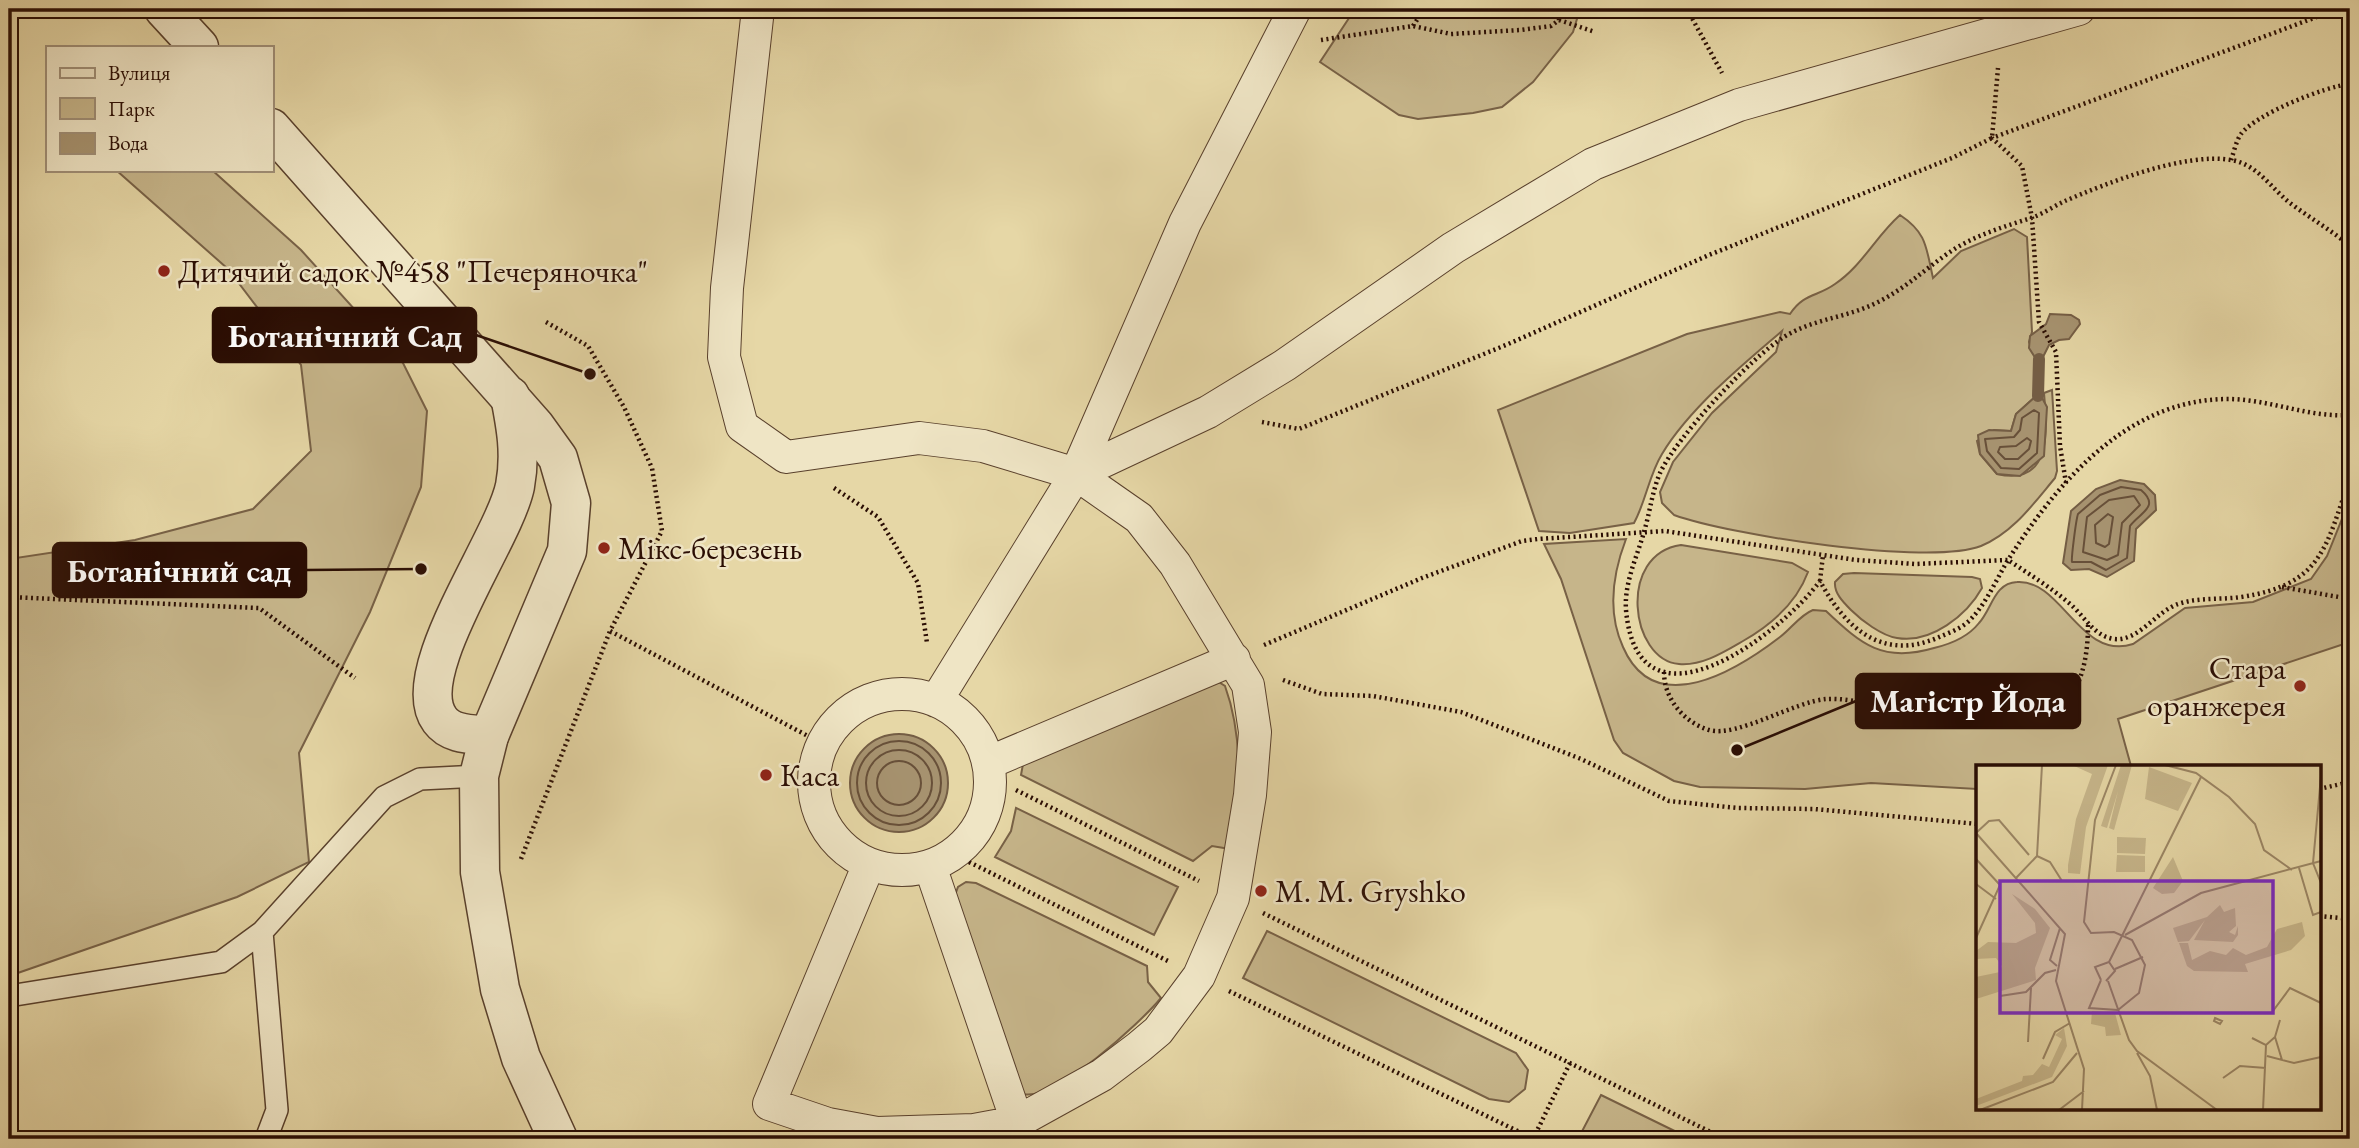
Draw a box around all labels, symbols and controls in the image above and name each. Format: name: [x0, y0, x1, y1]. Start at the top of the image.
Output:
legend: [46, 46, 273, 172]
text: Вулиця: [108, 59, 170, 86]
text: Парк: [108, 95, 155, 122]
text: Вода: [108, 129, 149, 156]
place label: Дитячий садок №458 "Печеряночка": [178, 250, 648, 292]
marker: Дитячий садок №458 "Печеряночка": [156, 263, 172, 279]
callout: Ботанічний Сад: [213, 308, 476, 362]
text: Ботанічний Сад: [228, 314, 462, 357]
place label: Мікс-березень: [618, 527, 802, 569]
marker: Мікс-березень: [596, 540, 612, 556]
callout: Ботанічний сад: [53, 543, 306, 597]
text: Ботанічний сад: [67, 549, 291, 592]
place label: Стара оранжерея: [2147, 647, 2286, 726]
callout: Магістр Йода: [1856, 674, 2080, 728]
marker: Стара оранжерея: [2292, 678, 2308, 694]
text: Магістр Йода: [1870, 679, 2067, 722]
place label: Каса: [780, 754, 839, 796]
inset map: [1976, 765, 2320, 1110]
marker: Каса: [758, 767, 774, 783]
place label: M. M. Gryshko: [1275, 870, 1466, 912]
marker: M. M. Gryshko: [1253, 883, 1269, 899]

